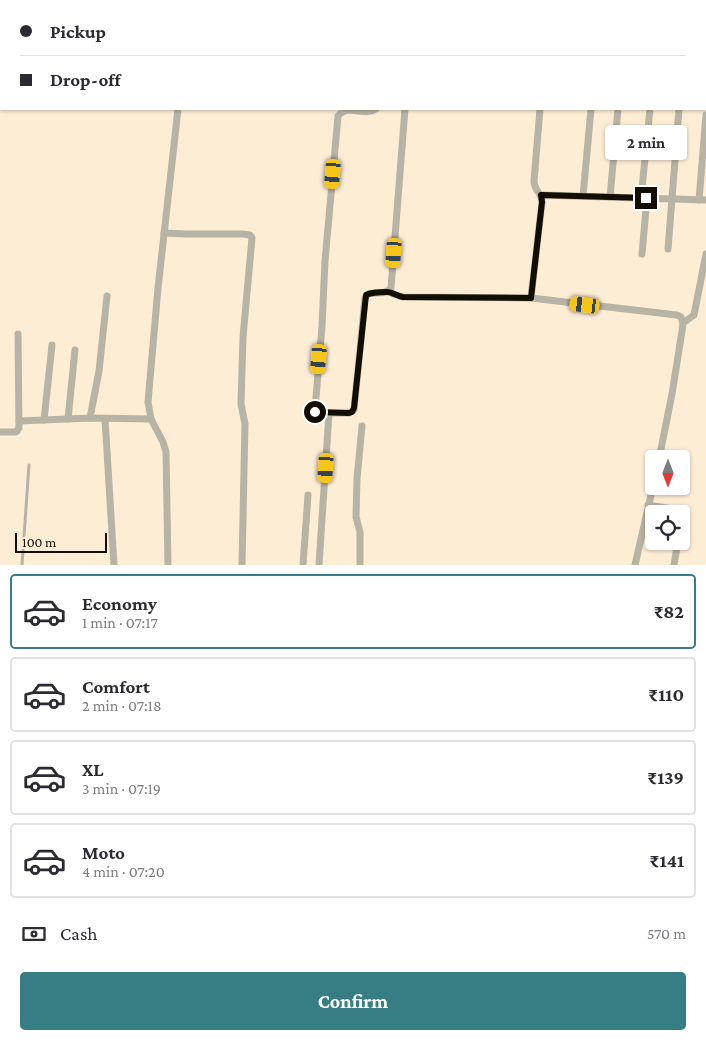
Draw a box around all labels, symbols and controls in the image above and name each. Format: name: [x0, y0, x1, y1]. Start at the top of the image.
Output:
text: Pickup: [50, 21, 106, 42]
text: Drop-off: [50, 69, 121, 90]
callout: 2 min: [605, 126, 687, 160]
text: 2 min: [627, 134, 665, 151]
car: [324, 158, 341, 190]
route end: [635, 187, 657, 209]
car: [385, 238, 402, 268]
car: [569, 296, 600, 314]
car: [310, 343, 327, 375]
route start: [304, 401, 326, 423]
north arrow: [645, 450, 690, 495]
map controls: [645, 450, 690, 550]
car: [317, 453, 334, 483]
button: locate: [645, 505, 690, 550]
scale bar: [15, 530, 108, 553]
text: 100 m: [22, 534, 56, 550]
icon: car: [22, 589, 67, 634]
text: Economy: [82, 593, 157, 614]
text: ₹82: [654, 601, 684, 622]
text: 1 min · 07:17: [82, 614, 158, 631]
icon: car: [22, 672, 67, 717]
text: Comfort: [82, 676, 150, 697]
text: ₹110: [648, 684, 684, 705]
text: 2 min · 07:18: [82, 697, 161, 714]
icon: car: [22, 755, 67, 800]
text: XL: [82, 759, 104, 780]
text: ₹139: [647, 767, 684, 788]
text: 3 min · 07:19: [82, 780, 161, 797]
icon: car: [22, 838, 67, 883]
text: Moto: [82, 842, 125, 863]
text: ₹141: [650, 850, 684, 871]
text: 4 min · 07:20: [82, 863, 165, 880]
icon: cash: [20, 920, 48, 948]
text: Cash: [60, 923, 98, 944]
text: 570 m: [647, 925, 686, 942]
button: Confirm: [20, 972, 686, 1030]

